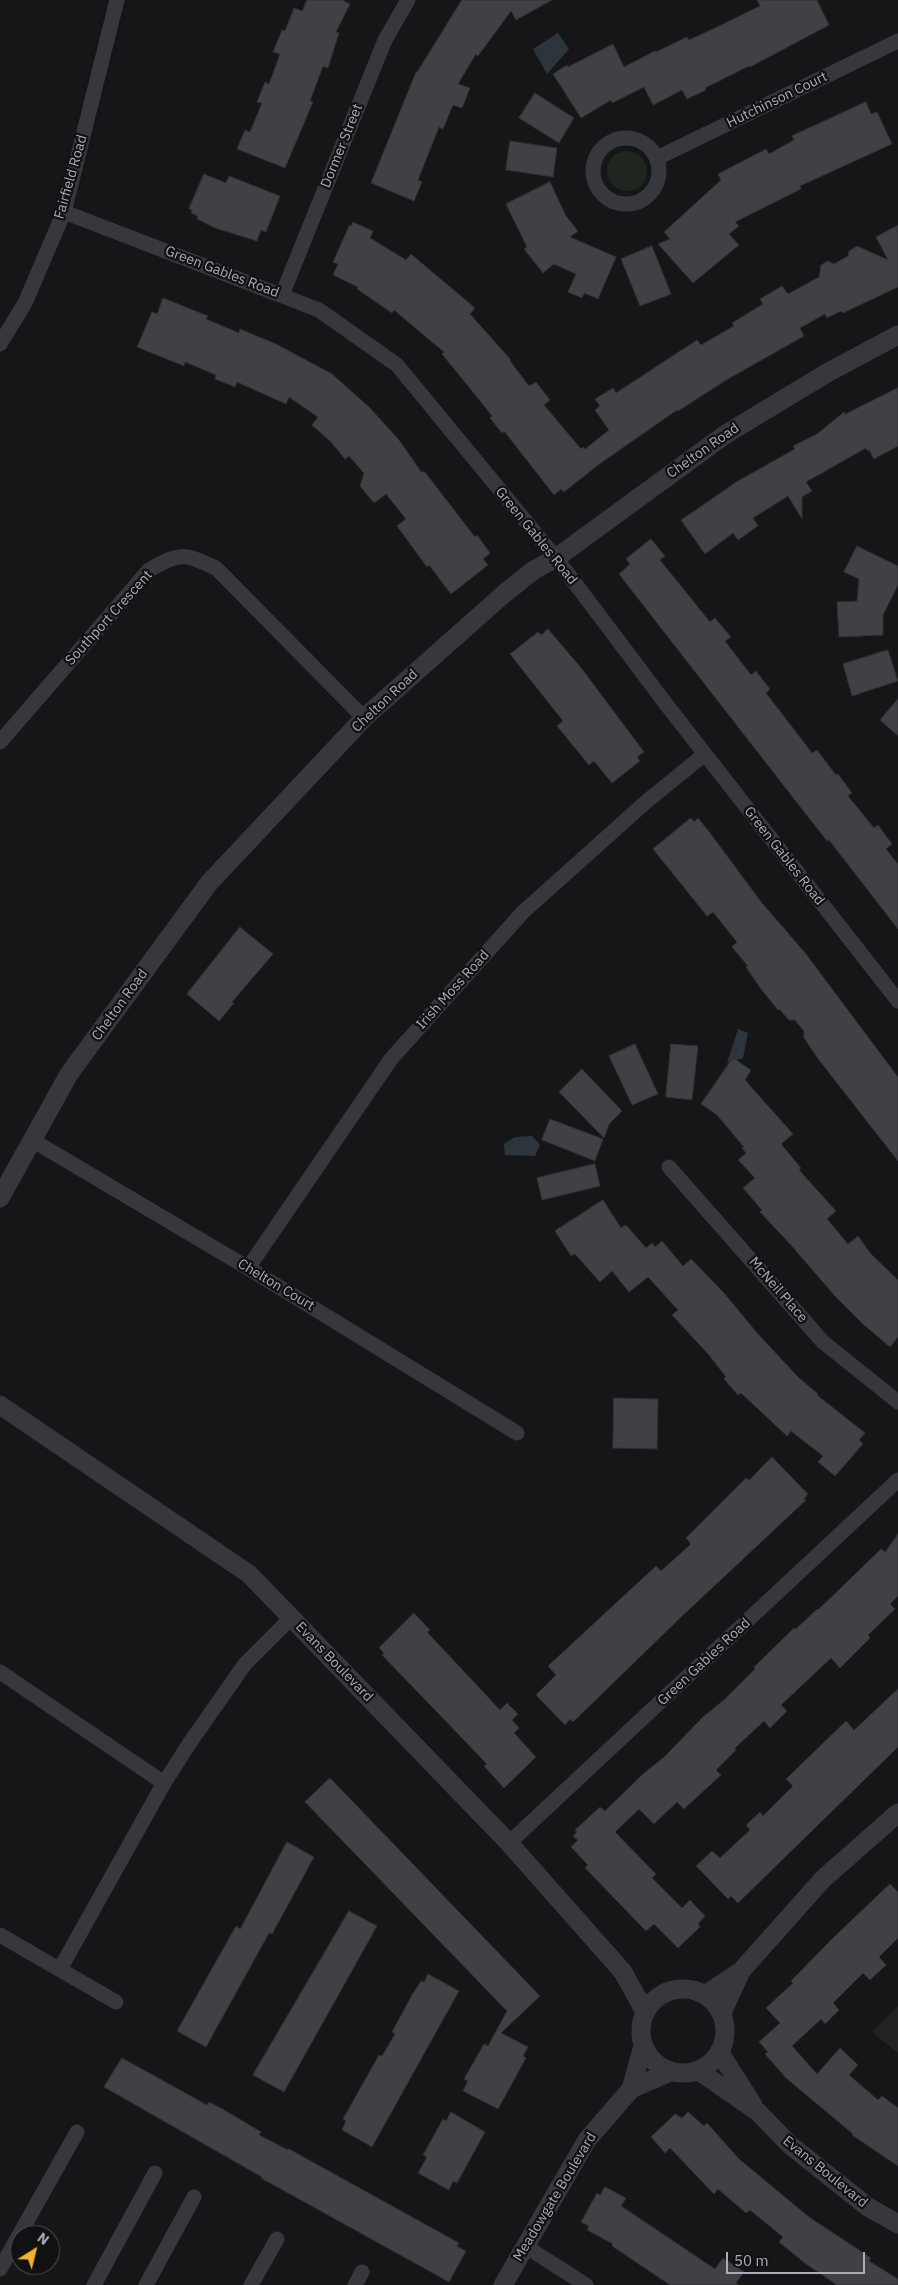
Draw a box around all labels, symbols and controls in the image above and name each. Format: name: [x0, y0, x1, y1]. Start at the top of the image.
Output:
street label: Hutchinson Court: [724, 68, 830, 132]
street label: Dormer Street: [318, 102, 366, 190]
street label: Fairfield Road: [51, 133, 91, 221]
street label: Green Gables Road: [163, 243, 281, 301]
street label: Chelton Road: [664, 420, 742, 482]
street label: Green Gables Road: [492, 484, 580, 588]
street label: Southport Crescent: [62, 567, 156, 669]
street label: Chelton Road: [348, 666, 422, 736]
street label: Green Gables Road: [740, 803, 828, 909]
street label: Irish Moss Road: [413, 947, 493, 1033]
street label: Chelton Road: [88, 966, 152, 1044]
street label: McNeil Place: [745, 1254, 811, 1326]
street label: Chelton Court: [235, 1255, 317, 1315]
street label: Green Gables Road: [654, 1615, 754, 1709]
street label: Evans Boulevard: [292, 1619, 376, 1705]
street label: Meadowgate Boulevard: [510, 2130, 600, 2264]
street label: Evans Boulevard: [779, 2133, 871, 2211]
north arrow: [10, 2225, 60, 2275]
text: N: [34, 2228, 53, 2249]
scale bar: [728, 2242, 867, 2274]
text: 50 m: [734, 2251, 769, 2270]

